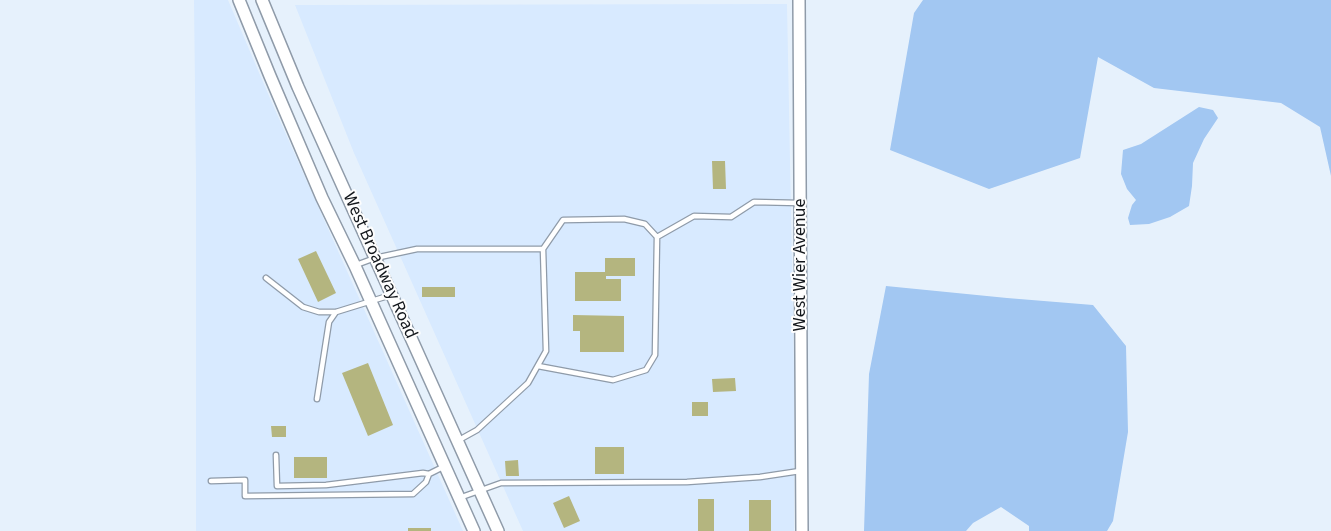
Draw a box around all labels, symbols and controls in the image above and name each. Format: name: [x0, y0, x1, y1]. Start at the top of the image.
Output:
street label: West Broadway Road: [337, 190, 421, 342]
street label: West Wier Avenue: [790, 199, 812, 331]

